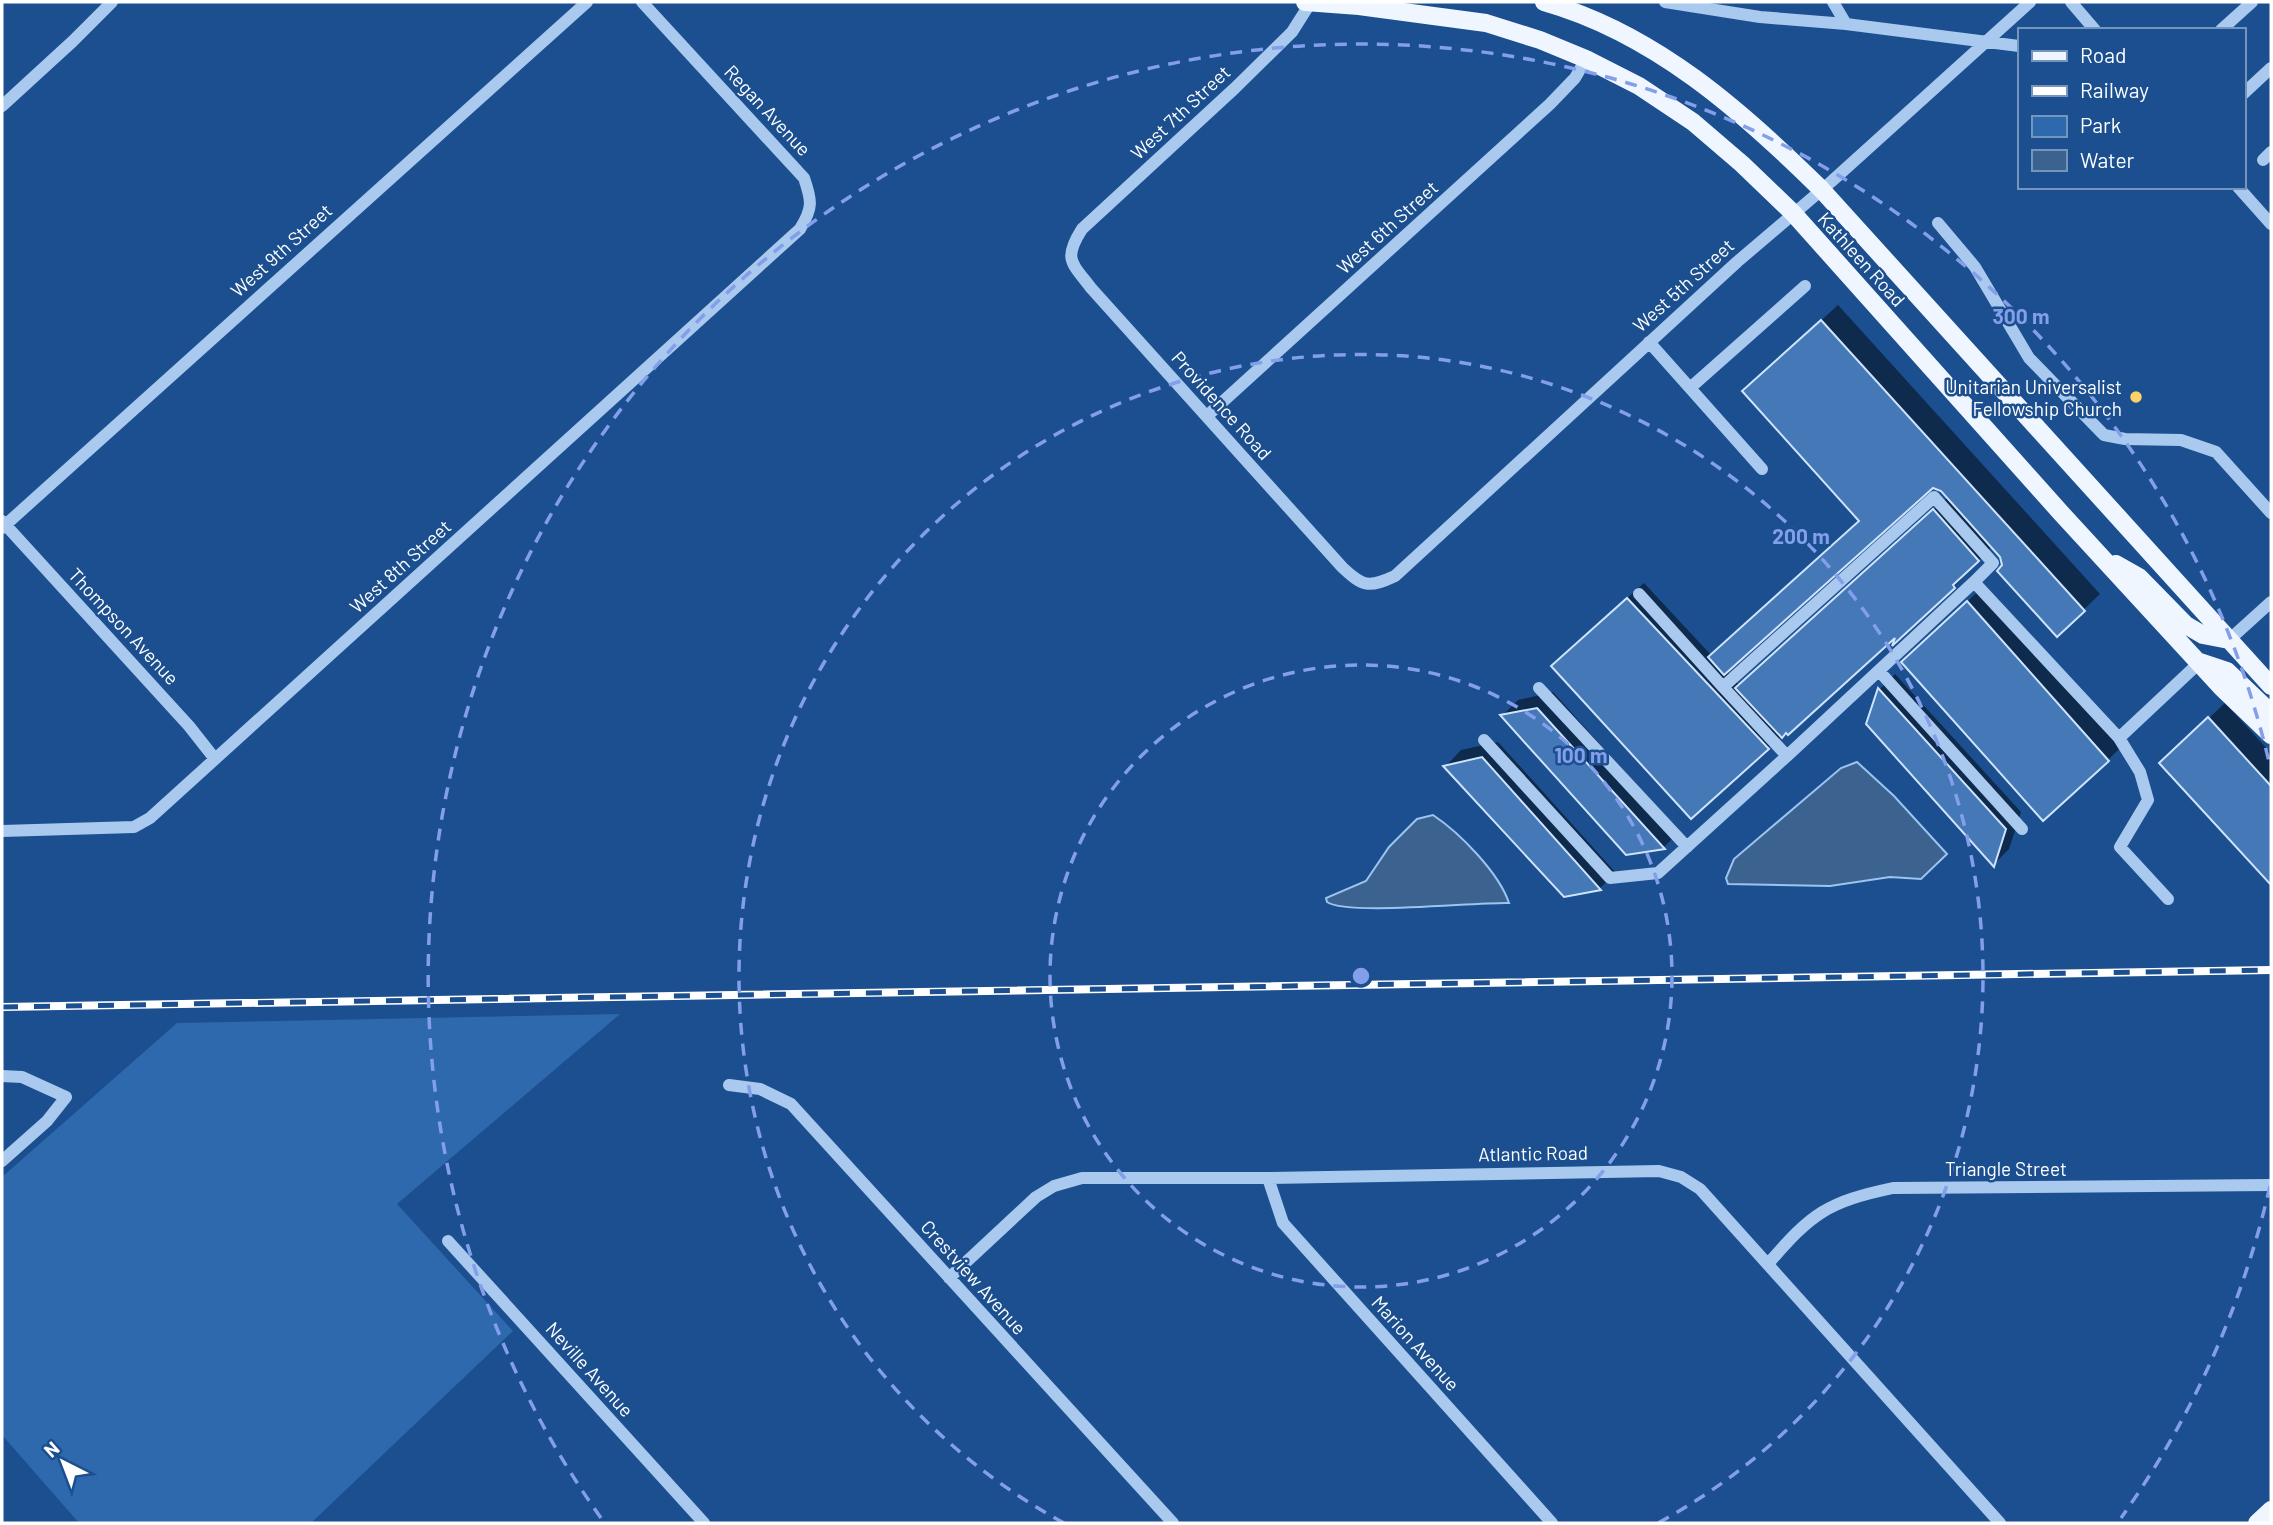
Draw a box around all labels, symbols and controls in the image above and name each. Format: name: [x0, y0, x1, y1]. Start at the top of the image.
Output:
legend: [2018, 28, 2245, 189]
text: Road: [2080, 42, 2126, 67]
street label: Regan Avenue: [720, 60, 816, 160]
street label: West 7th Street: [1126, 60, 1234, 164]
text: Railway: [2080, 77, 2149, 102]
text: Park: [2080, 112, 2121, 137]
text: Water: [2080, 147, 2135, 172]
street label: West 6th Street: [1332, 176, 1442, 278]
street label: West 9th Street: [226, 199, 336, 301]
street label: Kathleen Road: [1814, 207, 1910, 311]
street label: West 5th Street: [1628, 234, 1738, 336]
text: 300 m: [1992, 303, 2050, 328]
street label: Providence Road: [1167, 346, 1277, 464]
place label: Unitarian Universalist Fellowship Church: [1945, 375, 2122, 420]
marker: Unitarian Universalist Fellowship Church: [2128, 389, 2144, 405]
street label: West 8th Street: [345, 515, 455, 617]
text: 200 m: [1772, 523, 1830, 548]
street label: Thompson Avenue: [64, 563, 184, 689]
text: 100 m: [1554, 742, 1608, 767]
centre of rings: [1349, 964, 1373, 988]
street label: Atlantic Road: [1478, 1141, 1588, 1165]
street label: Triangle Street: [1945, 1157, 2067, 1180]
street label: Crestview Avenue: [917, 1215, 1031, 1339]
street label: Marion Avenue: [1367, 1291, 1465, 1395]
street label: Neville Avenue: [541, 1317, 639, 1421]
north arrow: [28, 1427, 98, 1497]
text: N: [39, 1436, 64, 1462]

